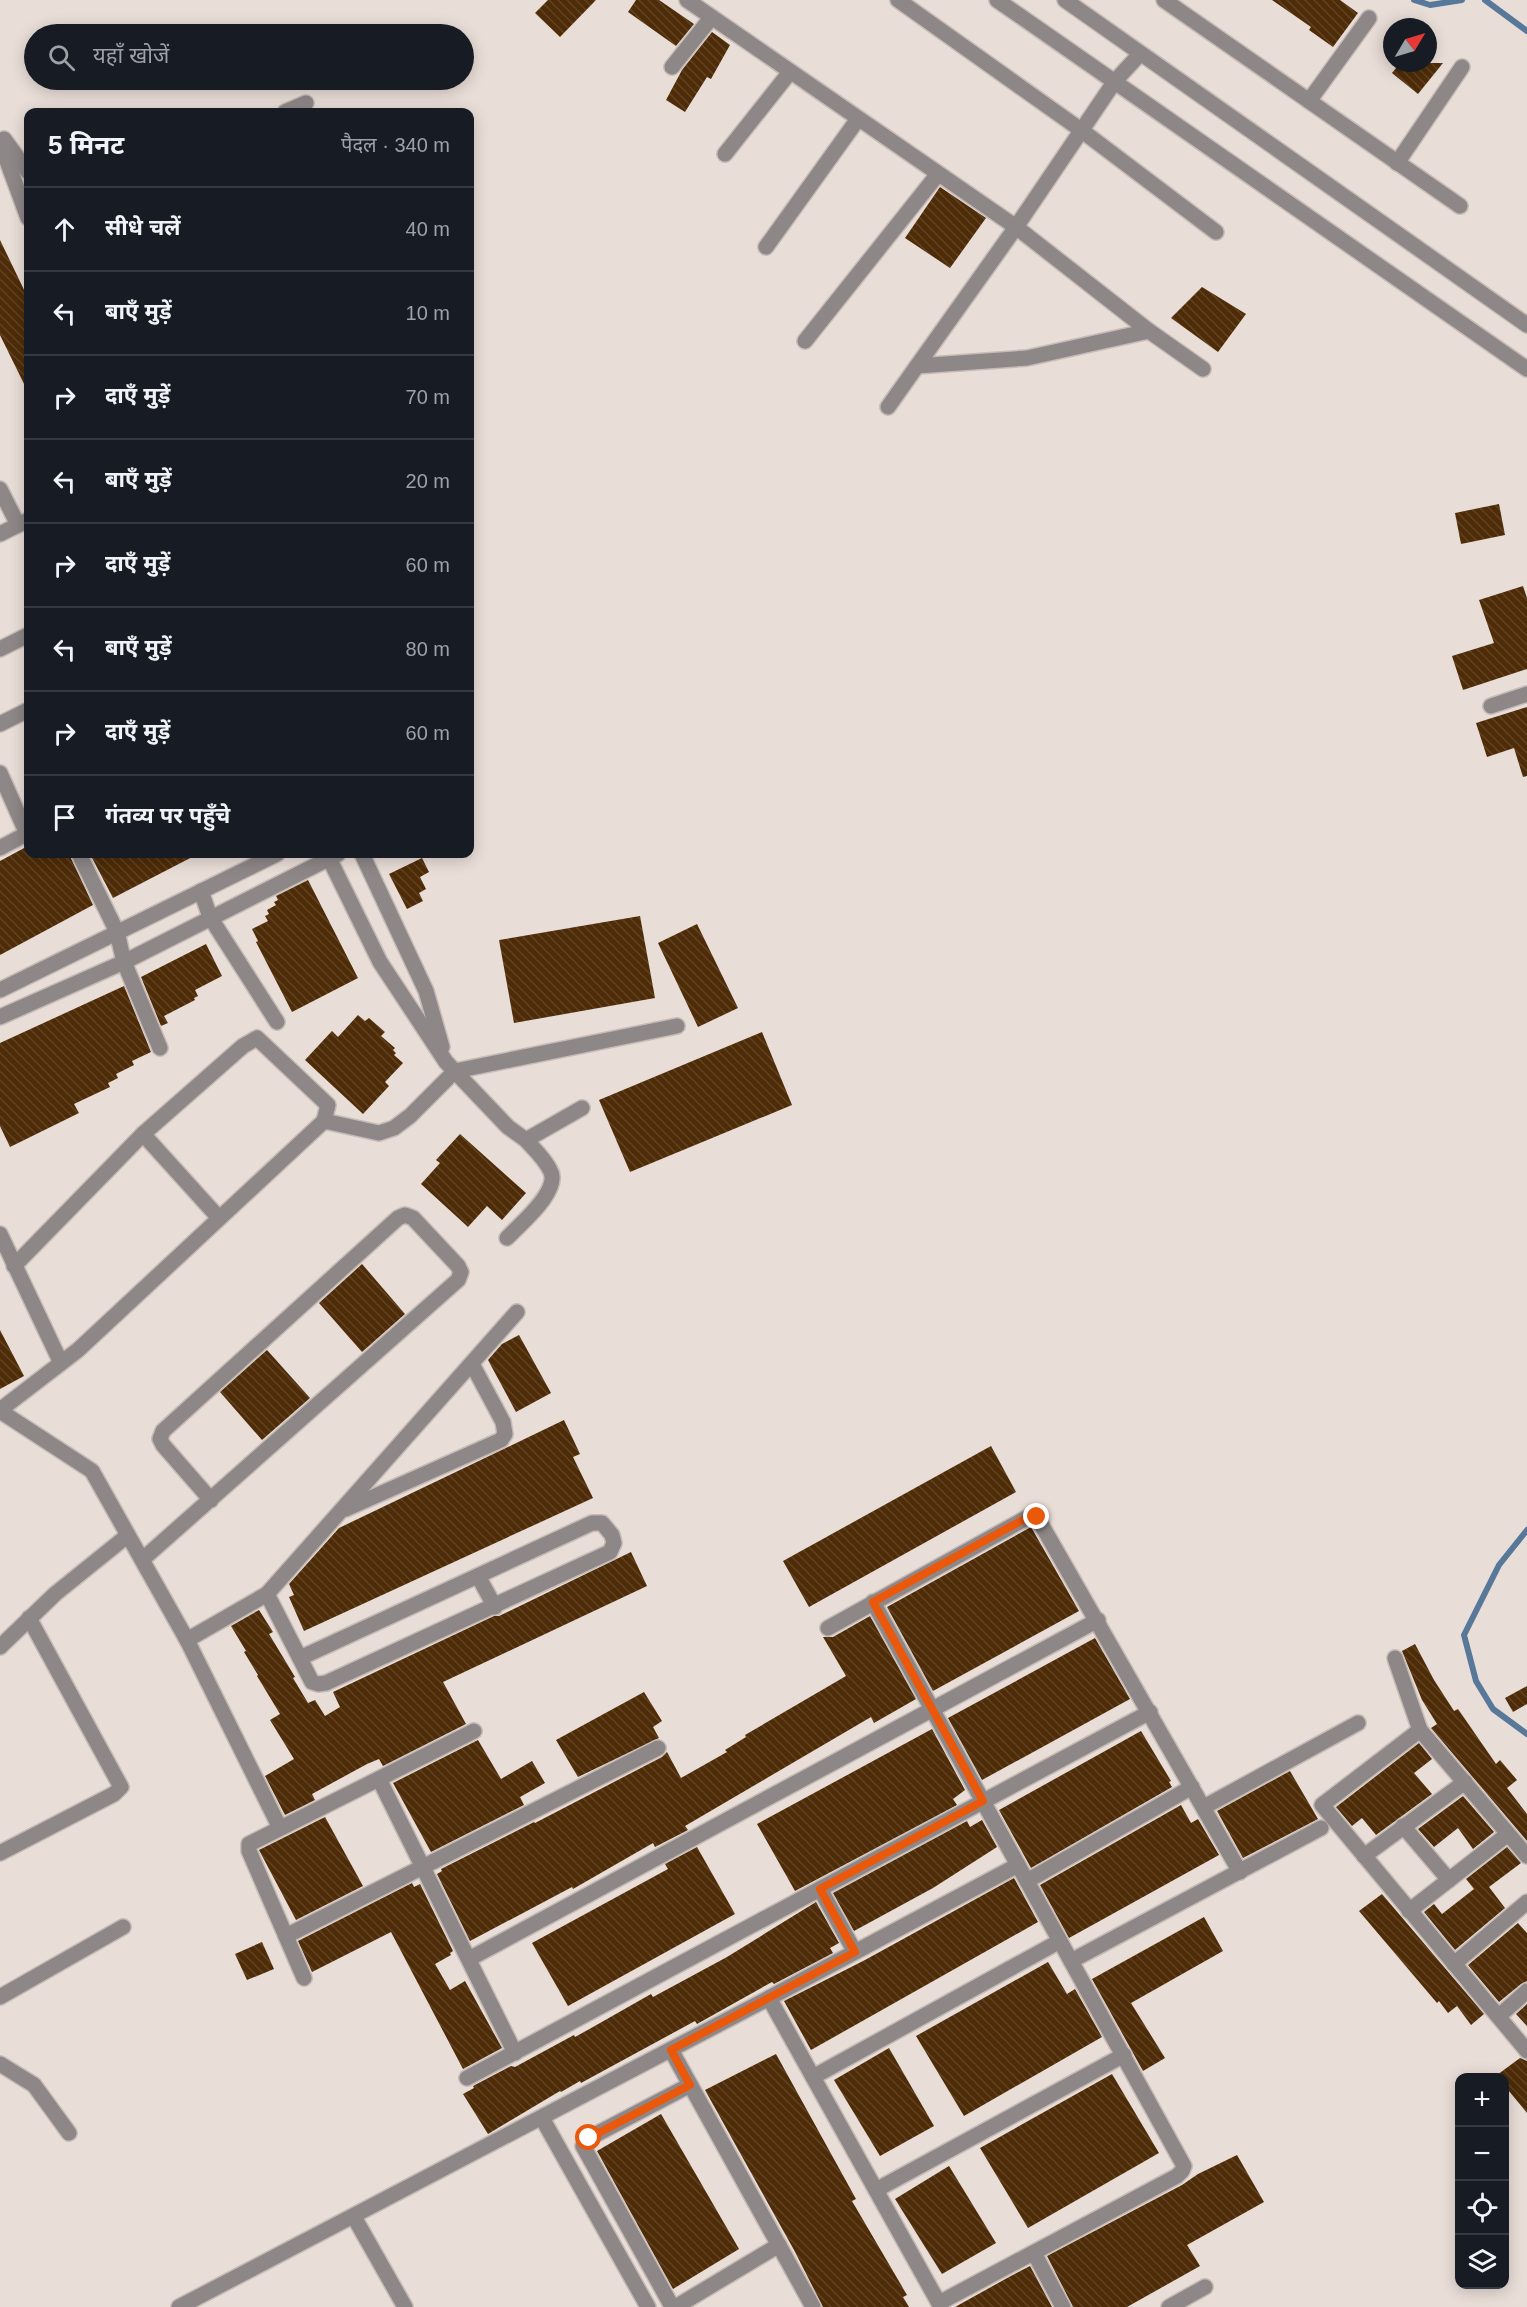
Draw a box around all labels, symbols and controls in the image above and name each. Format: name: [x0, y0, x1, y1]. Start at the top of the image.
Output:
north arrow: [1383, 18, 1437, 72]
search box: [24, 24, 474, 90]
icon: search: [45, 41, 78, 74]
text: यहाँ खोजें: [93, 43, 169, 68]
text: 5 मिनट: [48, 130, 124, 160]
text: पैदल · 340 m: [341, 134, 450, 156]
icon: ahead: [48, 213, 81, 246]
text: सीधे चलें: [105, 215, 180, 240]
text: 40 m: [406, 218, 450, 240]
icon: left: [48, 297, 81, 330]
text: बाएँ मुड़ें: [105, 299, 171, 324]
text: 10 m: [406, 302, 450, 324]
icon: right: [48, 381, 81, 414]
text: दाएँ मुड़ें: [105, 383, 170, 408]
text: 70 m: [406, 386, 450, 408]
icon: left: [48, 465, 81, 498]
text: बाएँ मुड़ें: [105, 467, 171, 492]
text: 20 m: [406, 470, 450, 492]
icon: right: [48, 549, 81, 582]
text: दाएँ मुड़ें: [105, 551, 170, 576]
text: 60 m: [406, 554, 450, 576]
icon: left: [48, 633, 81, 666]
text: बाएँ मुड़ें: [105, 635, 171, 660]
text: 80 m: [406, 638, 450, 660]
icon: right: [48, 717, 81, 750]
text: दाएँ मुड़ें: [105, 719, 170, 744]
text: 60 m: [406, 722, 450, 744]
icon: arrive: [48, 801, 81, 834]
text: गंतव्य पर पहुँचे: [105, 803, 230, 828]
route end: [1023, 1503, 1049, 1529]
map controls: [1455, 2073, 1509, 2289]
button: +: [1455, 2073, 1509, 2127]
route start: [575, 2124, 601, 2150]
button: −: [1455, 2127, 1509, 2181]
button: locate: [1455, 2181, 1509, 2235]
button: layers: [1455, 2235, 1509, 2289]

